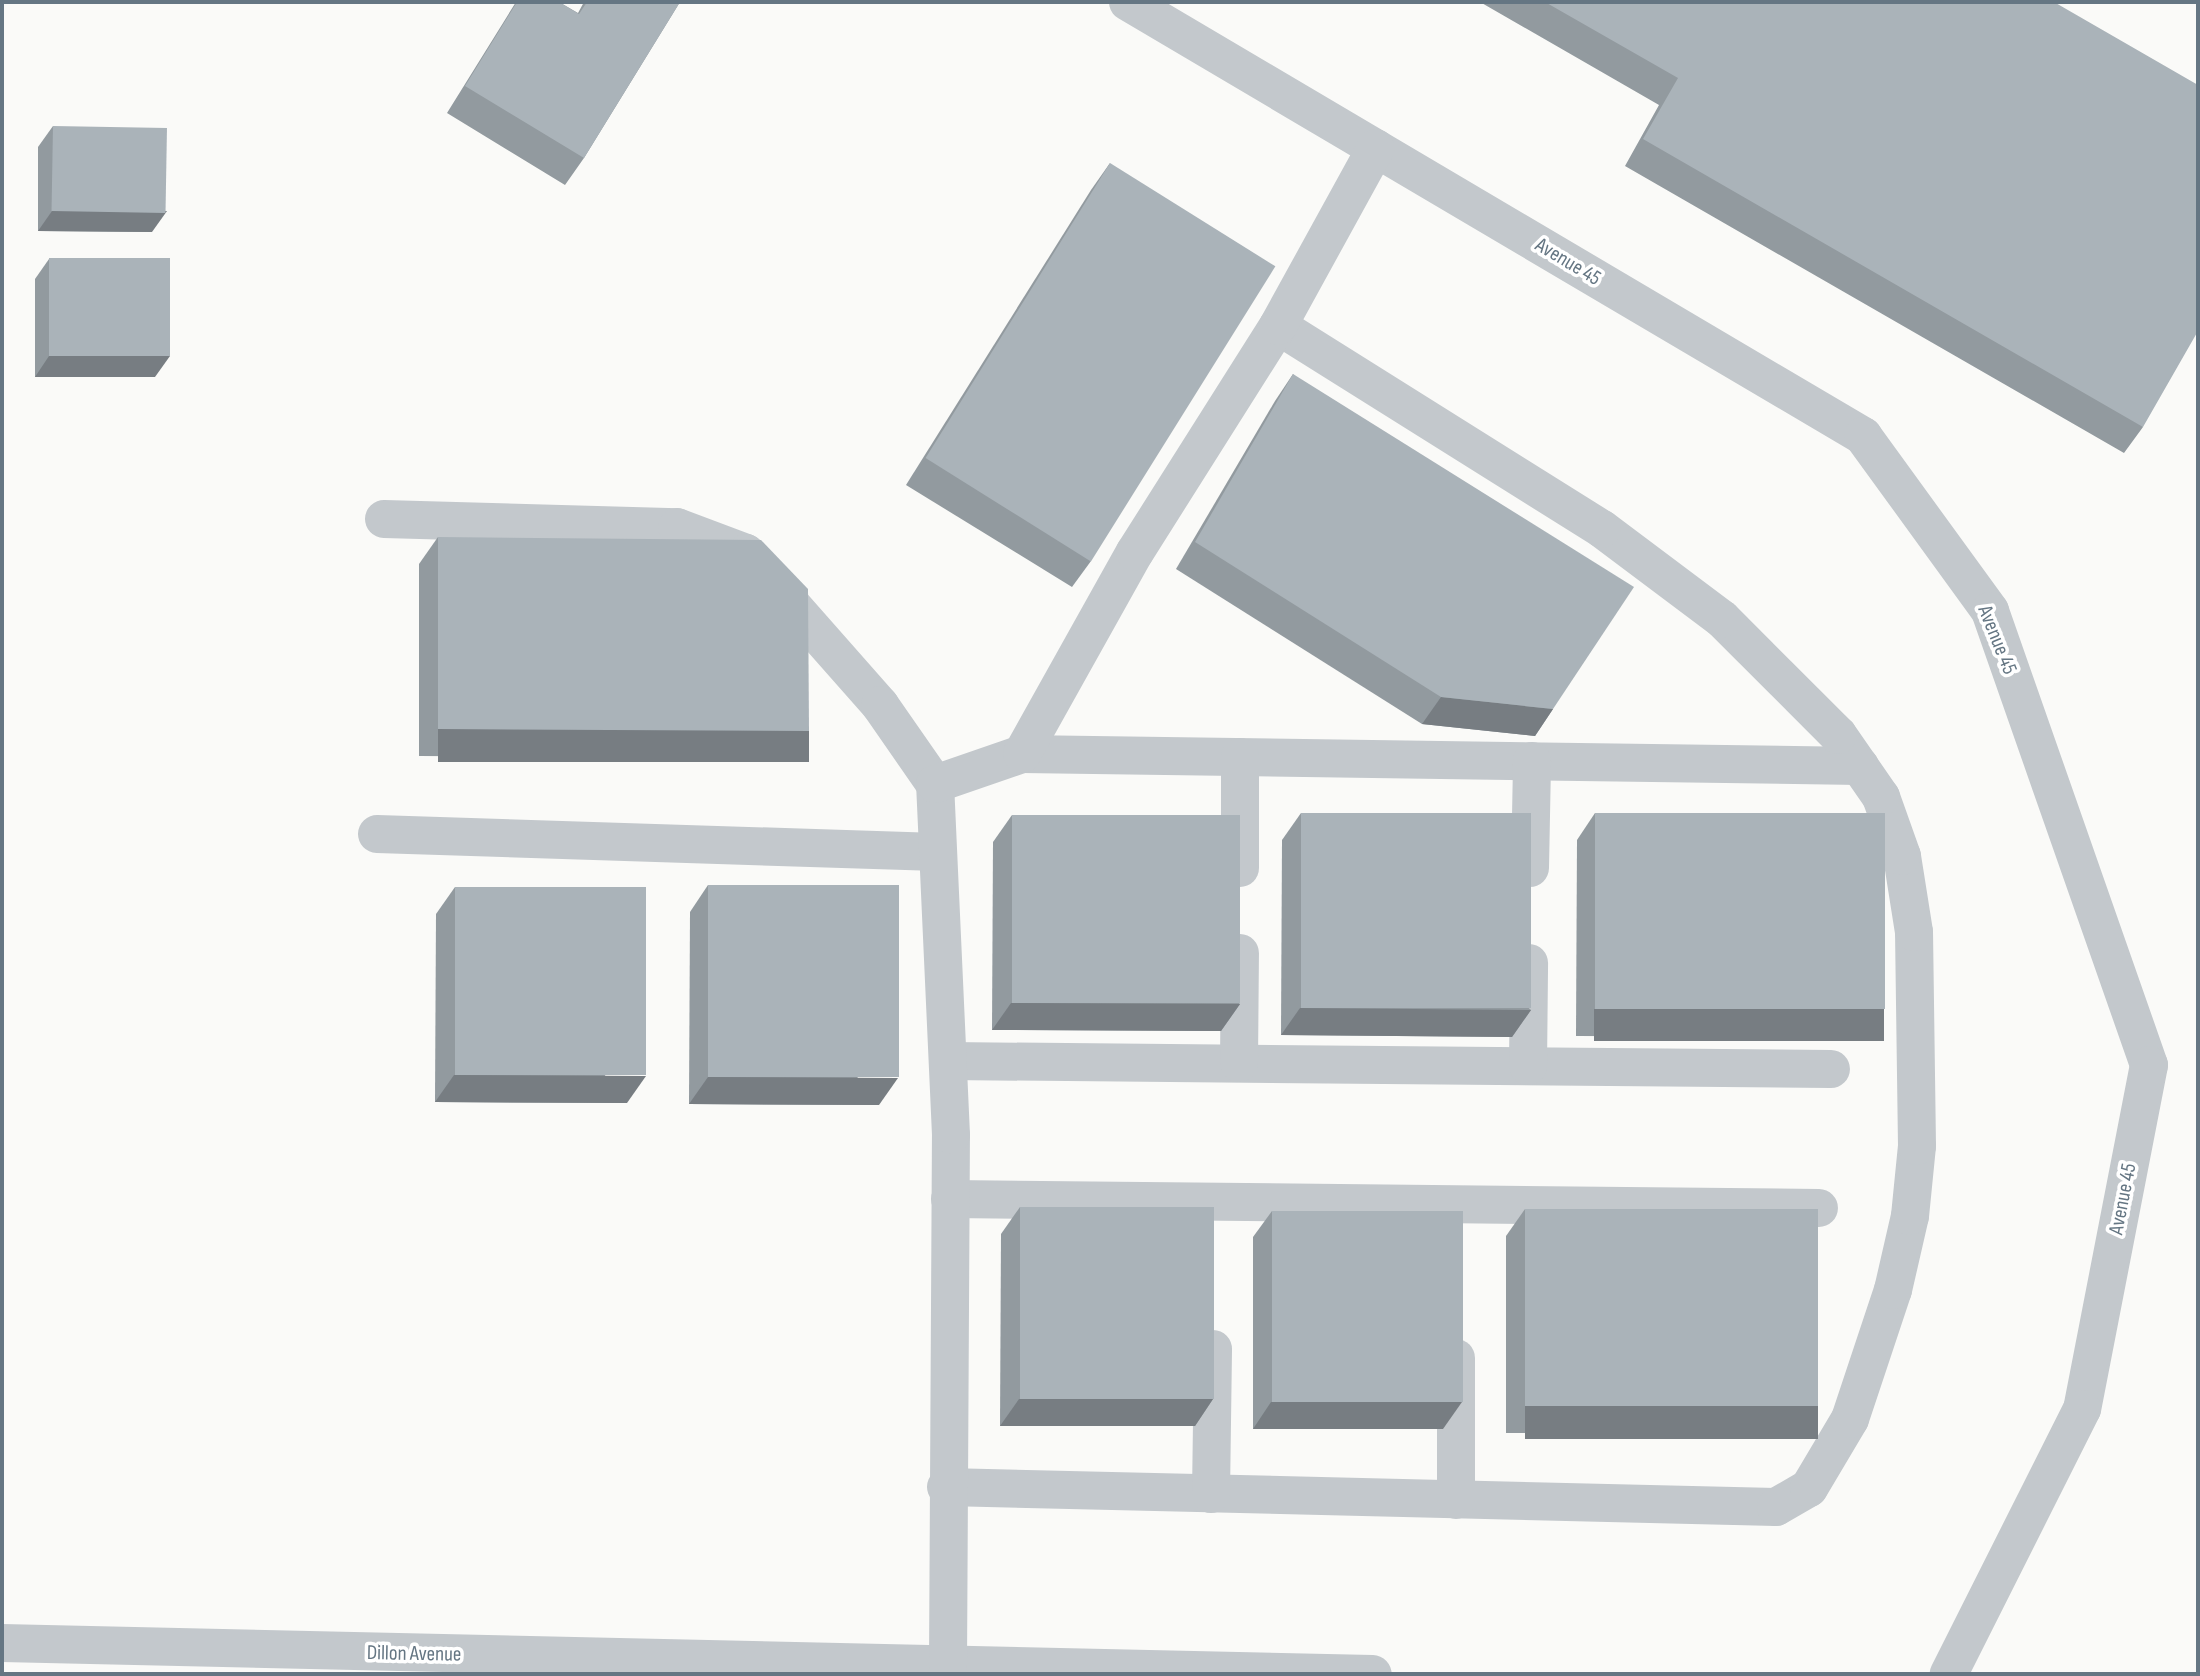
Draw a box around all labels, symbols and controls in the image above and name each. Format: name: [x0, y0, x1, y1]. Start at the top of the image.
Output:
street label: Avenue 45: [1531, 233, 1605, 291]
street label: Avenue 45: [1972, 602, 2022, 678]
street label: Avenue 45: [2104, 1161, 2142, 1237]
street label: Dillon Avenue: [367, 1641, 461, 1667]

